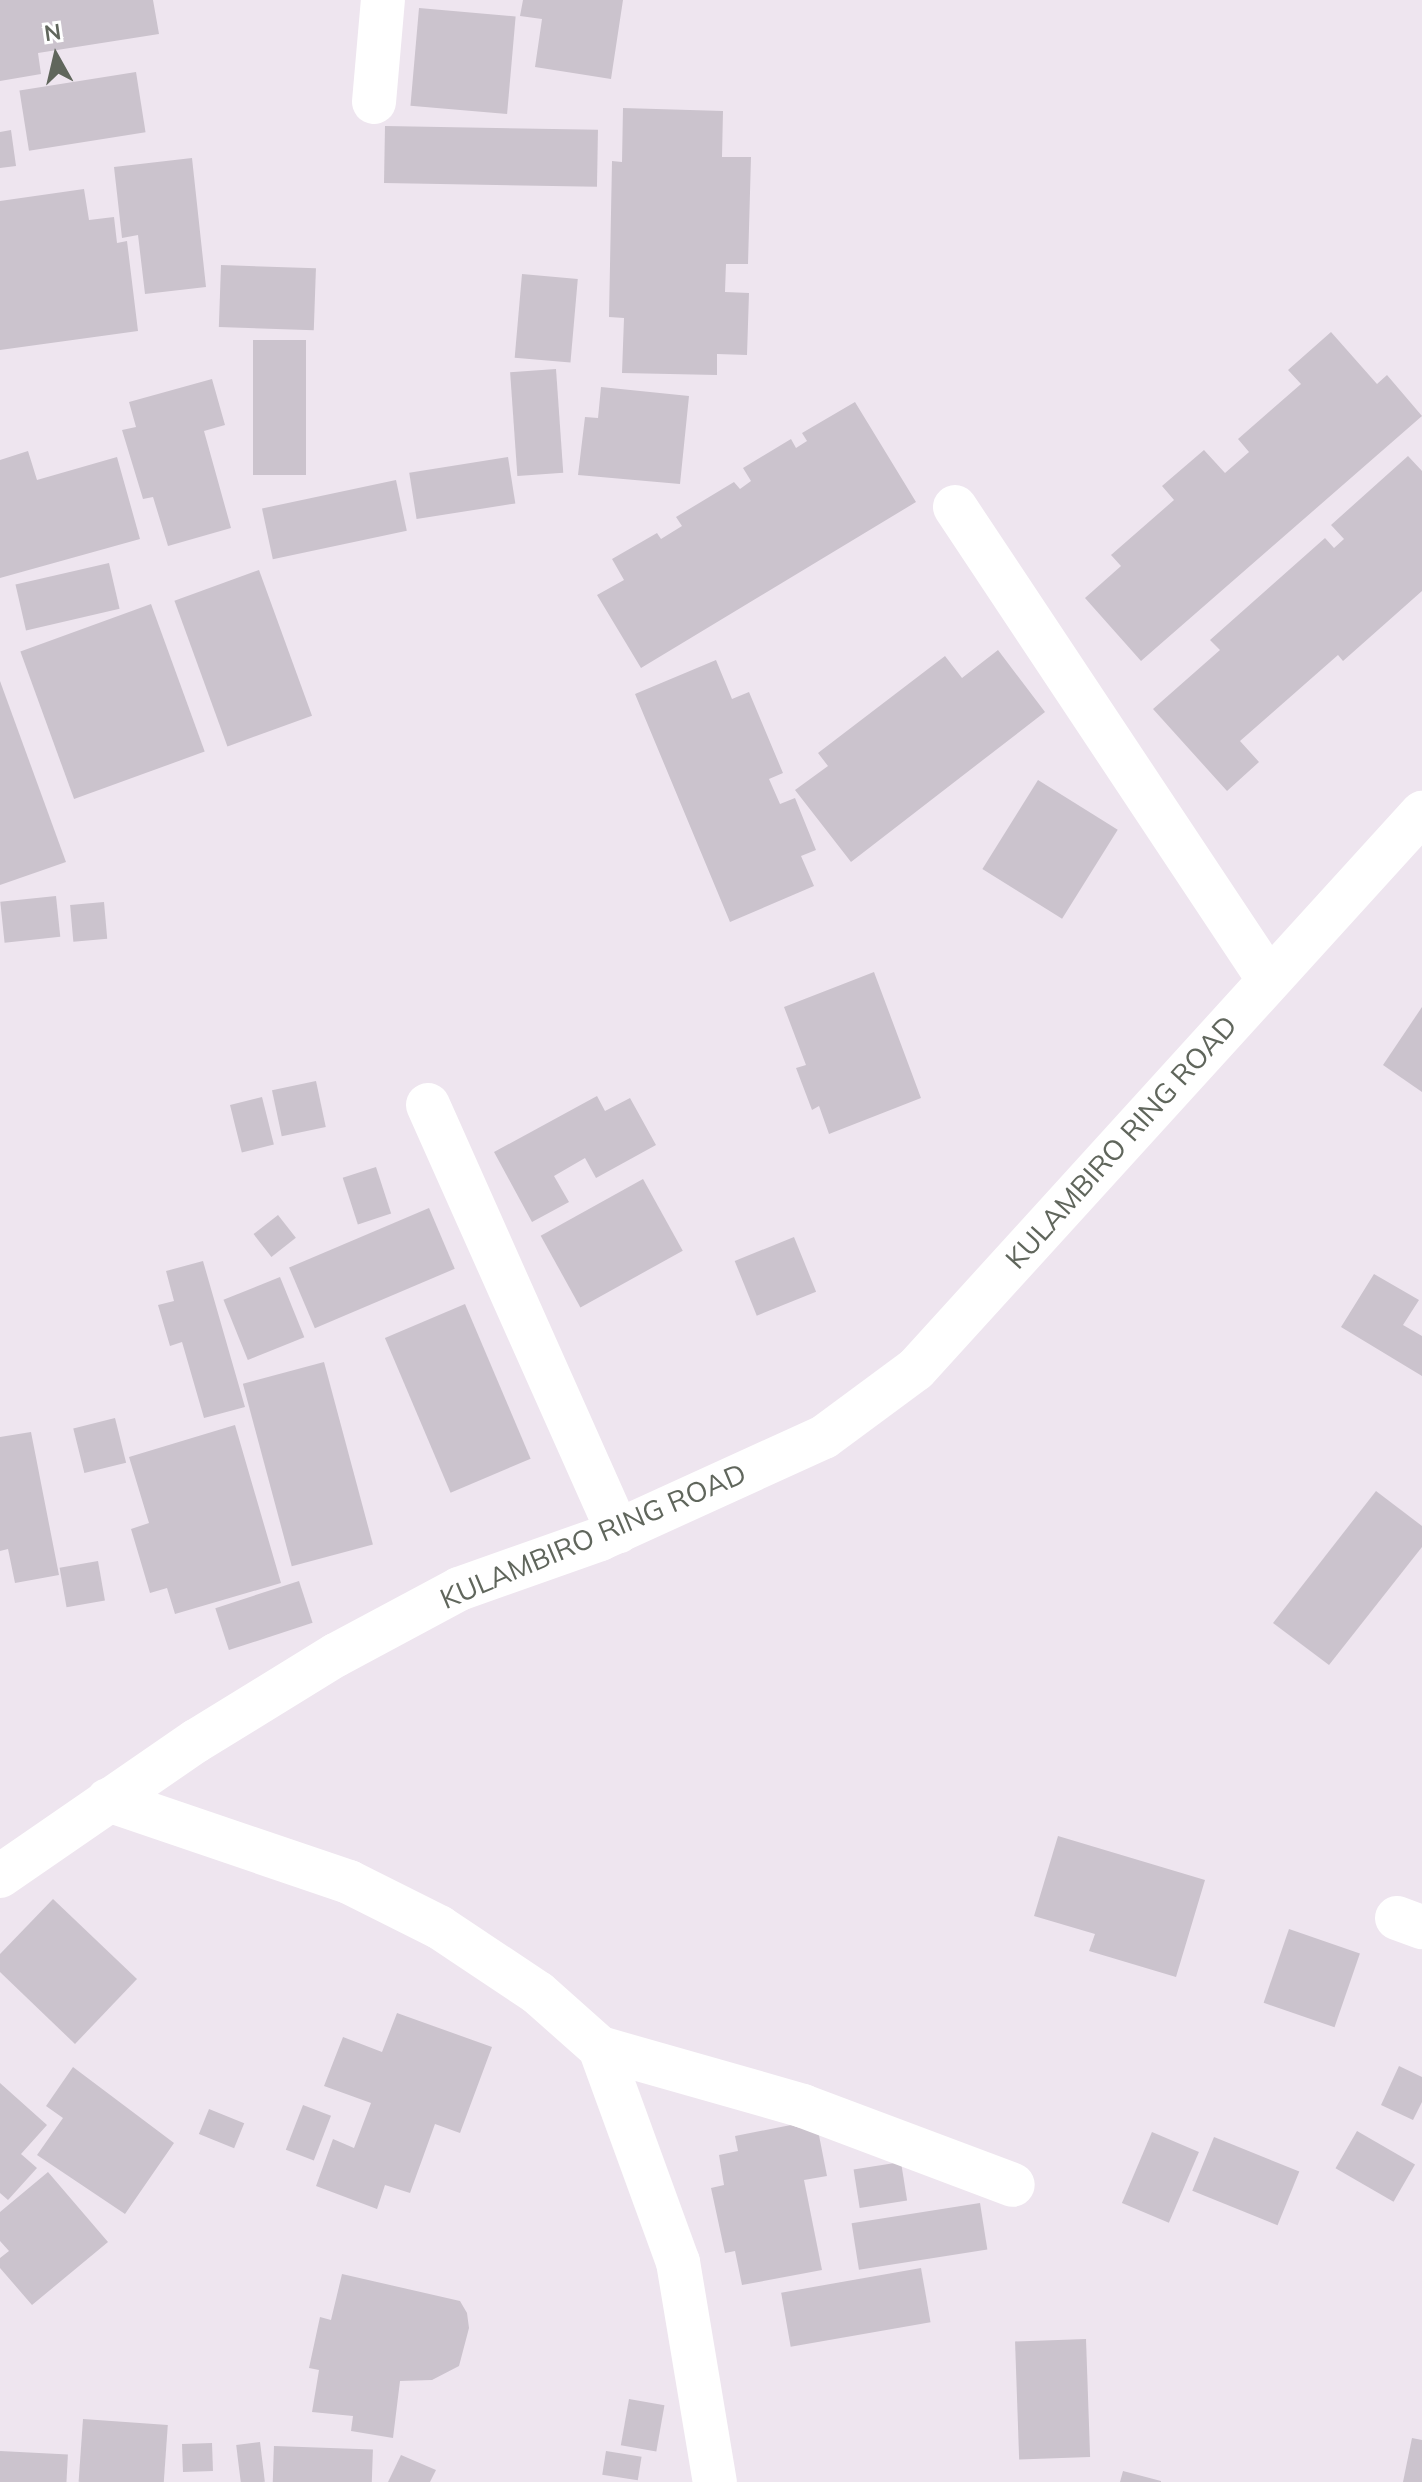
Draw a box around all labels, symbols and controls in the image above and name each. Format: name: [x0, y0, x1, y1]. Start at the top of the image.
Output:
north arrow: [16, 16, 96, 96]
text: N: [42, 17, 63, 47]
street label: KULAMBIRO RING ROAD: [998, 1009, 1244, 1275]
street label: KULAMBIRO RING ROAD: [435, 1456, 751, 1616]

